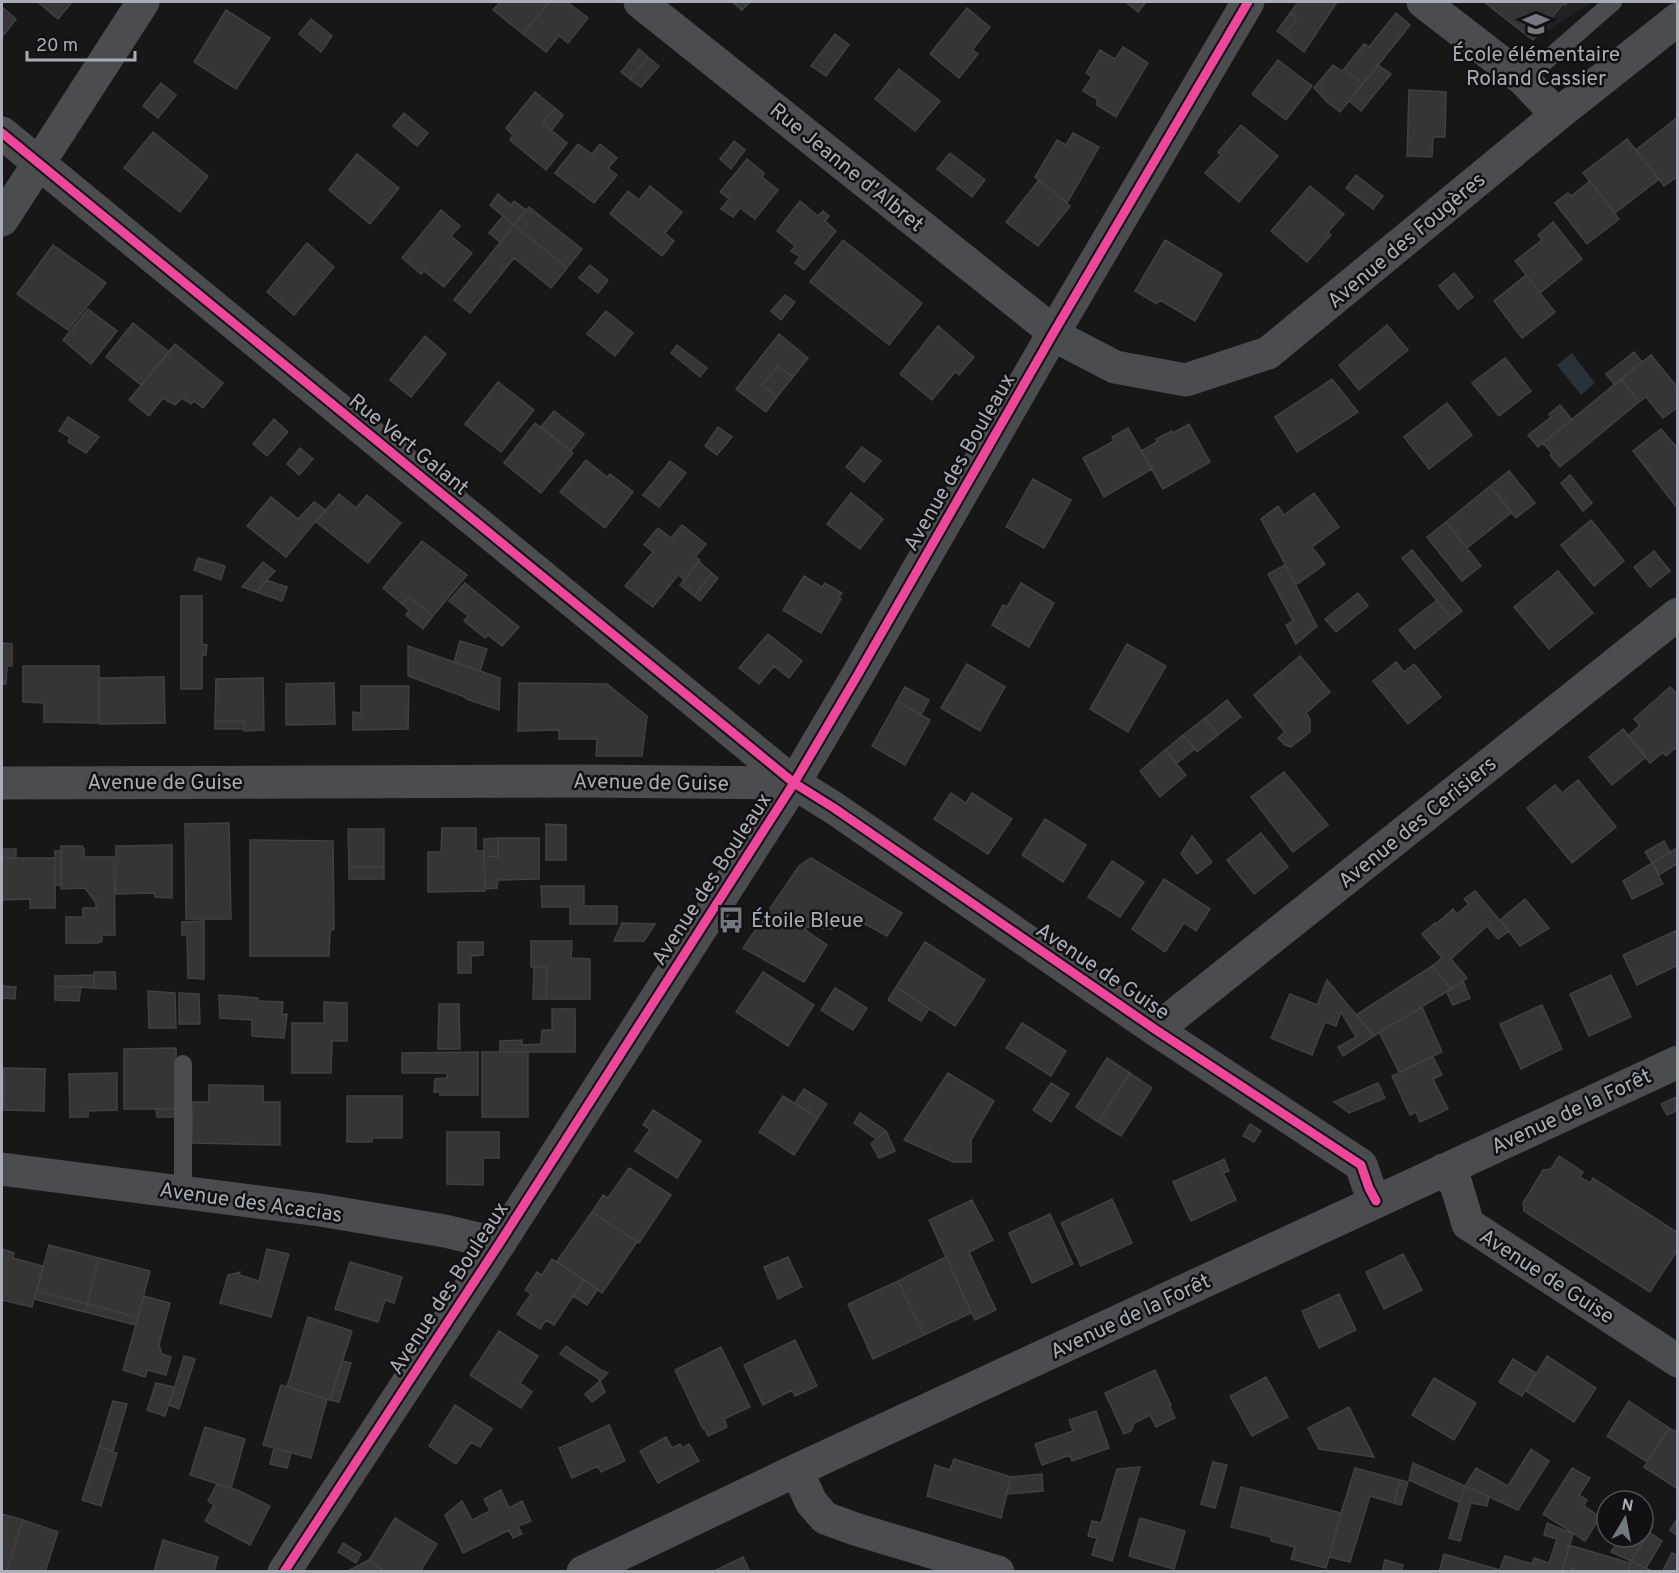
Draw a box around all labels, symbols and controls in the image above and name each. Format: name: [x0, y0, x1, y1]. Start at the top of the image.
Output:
school or university icon: École élémentaire Roland Cassier: [1521, 9, 1551, 39]
scale bar: [27, 24, 135, 62]
text: 20 m: [36, 35, 78, 58]
place label: École élémentaire Roland Cassier: [1452, 41, 1620, 93]
street label: Rue Jeanne d'Albret: [764, 98, 929, 239]
street label: Avenue des Fougères: [1322, 167, 1492, 315]
street label: Avenue des Bouleaux: [898, 369, 1022, 556]
street label: Rue Vert Galant: [342, 388, 474, 502]
street label: Avenue des Cerisiers: [1333, 751, 1503, 895]
street label: Avenue de Guise: [573, 769, 729, 798]
street label: Avenue de Guise: [87, 770, 243, 797]
street label: Avenue des Bouleaux: [646, 788, 778, 971]
bus stop icon: Étoile Bleue: [716, 905, 746, 935]
place label: Étoile Bleue: [751, 907, 864, 935]
street label: Avenue de Guise: [1030, 918, 1174, 1027]
street label: Avenue de la Forêt: [1487, 1063, 1656, 1161]
street label: Avenue des Acacias: [158, 1177, 344, 1230]
street label: Avenue des Bouleaux: [383, 1197, 515, 1380]
street label: Avenue de Guise: [1474, 1224, 1619, 1331]
street label: Avenue de la Forêt: [1046, 1268, 1215, 1366]
north arrow: [1595, 1489, 1655, 1549]
text: N: [1620, 1495, 1635, 1517]

